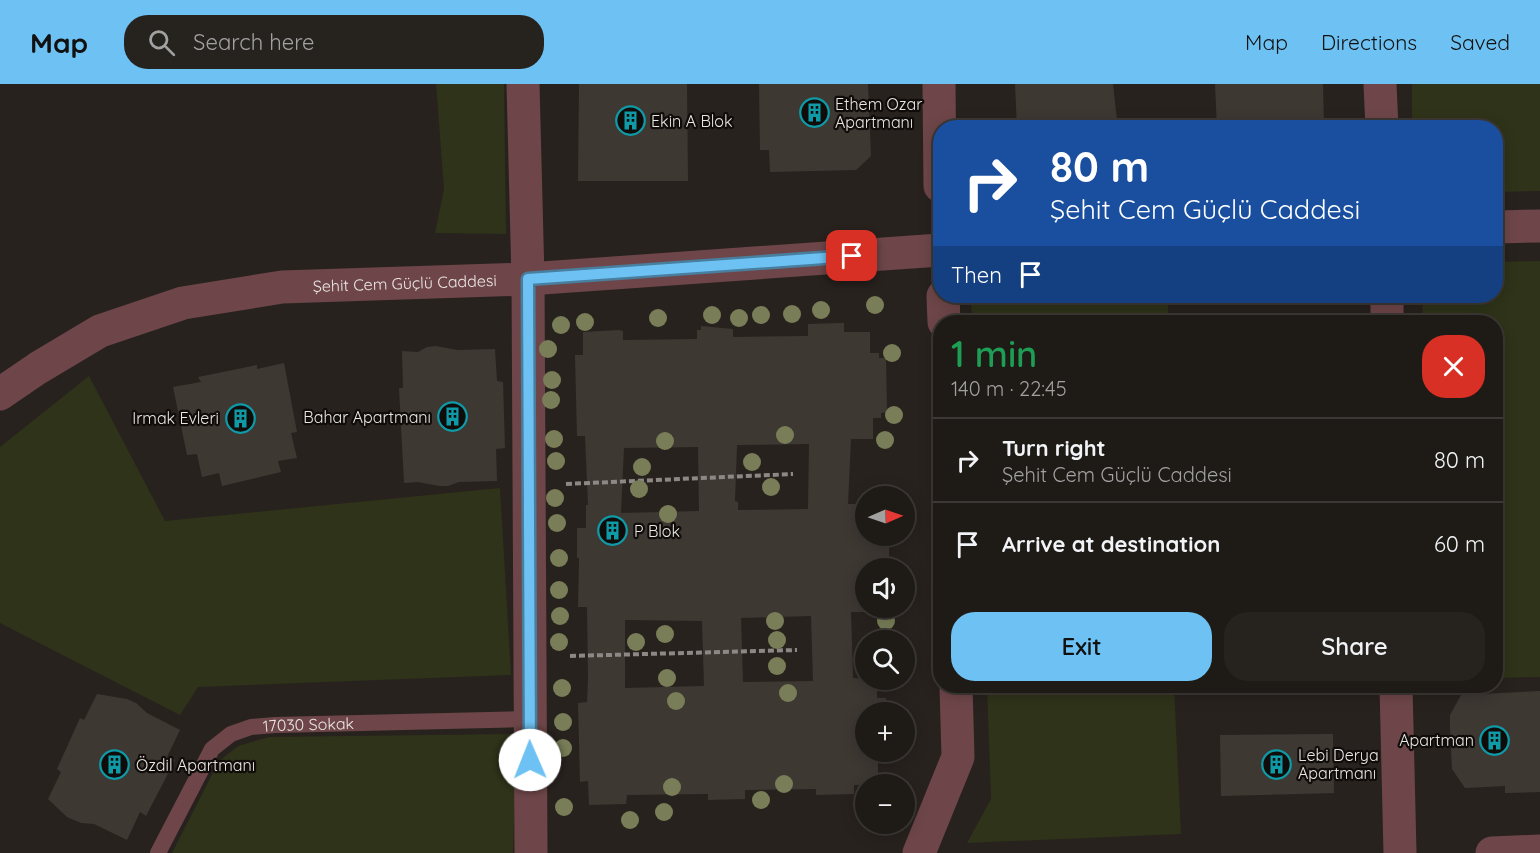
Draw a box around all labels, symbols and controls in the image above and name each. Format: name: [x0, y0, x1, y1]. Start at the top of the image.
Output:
search box: [124, 15, 544, 69]
text: Map: [30, 25, 88, 60]
icon: search: [145, 26, 178, 59]
text: Search here: [193, 28, 315, 56]
text: Map: [1245, 29, 1288, 55]
text: Directions: [1321, 29, 1417, 55]
text: Saved: [1450, 29, 1510, 55]
place label: Ethem Ozar Apartmanı: [835, 94, 922, 132]
building icon: Ethem Ozar Apartmanı: [798, 97, 830, 129]
building icon: Ekin A Blok: [614, 105, 646, 137]
place label: Ekin A Blok: [651, 111, 733, 131]
text: 80 m: [1050, 140, 1149, 193]
icon: right: [951, 144, 1029, 222]
text: Şehit Cem Güçlü Caddesi: [1050, 192, 1360, 226]
pin: [826, 230, 877, 281]
icon: arrive: [835, 239, 868, 272]
icon: arrive: [1014, 258, 1047, 291]
text: Then: [951, 261, 1002, 289]
street label: Şehit Cem Güçlü Caddesi: [313, 270, 497, 296]
text: 1 min: [951, 331, 1037, 376]
button: close: [1422, 335, 1485, 398]
text: 140 m · 22:45: [951, 376, 1067, 401]
building icon: Bahar Apartmanı: [436, 401, 468, 433]
building icon: Irmak Evleri: [224, 402, 256, 434]
place label: Bahar Apartmanı: [303, 407, 431, 427]
place label: Irmak Evleri: [132, 408, 219, 428]
text: Turn right: [1002, 434, 1106, 462]
icon: right: [951, 444, 984, 477]
text: 80 m: [1434, 446, 1485, 474]
text: Şehit Cem Güçlü Caddesi: [1002, 462, 1232, 487]
north arrow: [855, 486, 915, 546]
map controls: [855, 486, 915, 834]
building icon: P Blok: [597, 515, 629, 547]
place label: P Blok: [634, 521, 680, 541]
icon: arrive: [951, 528, 984, 561]
text: Arrive at destination: [1002, 530, 1220, 558]
text: 60 m: [1434, 530, 1485, 558]
button: sound: [855, 558, 915, 618]
button: Exit: [951, 612, 1212, 681]
button: Share: [1224, 612, 1485, 681]
button: search: [855, 630, 915, 690]
button: +: [855, 702, 915, 762]
street label: 17030 Sokak: [262, 713, 354, 736]
building icon: Apartman: [1479, 724, 1511, 756]
position arrow: [498, 728, 562, 792]
place label: Apartman: [1399, 730, 1474, 750]
place label: Lebi Derya Apartmanı: [1298, 745, 1379, 783]
building icon: Lebi Derya Apartmanı: [1261, 748, 1293, 780]
building icon: Özdil Apartmanı: [99, 749, 131, 781]
place label: Özdil Apartmanı: [136, 755, 255, 775]
button: −: [855, 774, 915, 834]

